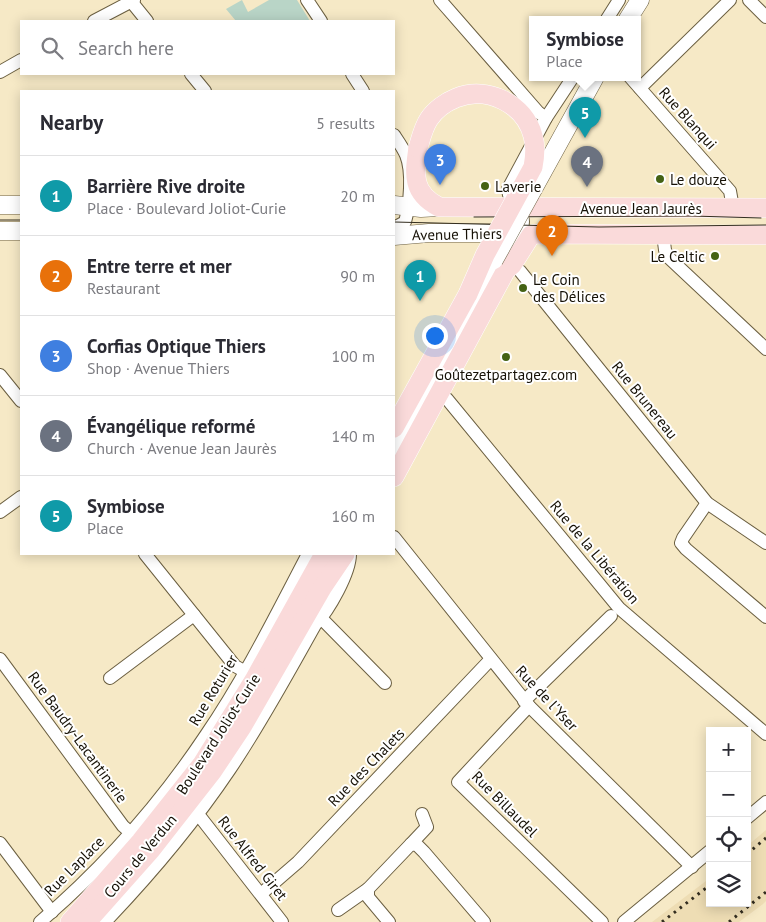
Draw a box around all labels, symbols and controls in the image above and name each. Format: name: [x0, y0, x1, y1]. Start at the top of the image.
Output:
popup: [529, 16, 641, 81]
search box: [20, 20, 395, 75]
text: Symbiose: [546, 27, 624, 51]
icon: search: [38, 34, 66, 62]
text: Search here: [78, 36, 174, 60]
text: Place: [546, 51, 583, 71]
street label: Rue Blanqui: [655, 83, 721, 153]
pin: 5: [569, 97, 601, 138]
text: Nearby: [40, 109, 103, 136]
text: 5 results: [316, 113, 375, 133]
pin: 3: [424, 144, 456, 185]
pin: 4: [571, 146, 603, 187]
place label: Le douze: [670, 170, 727, 189]
marker: Le douze: [654, 173, 666, 185]
text: Barrière Rive droite: [87, 174, 245, 198]
place label: Laverie: [495, 177, 541, 196]
marker: Laverie: [479, 180, 491, 192]
text: 1: [51, 186, 61, 206]
text: 20 m: [340, 186, 375, 206]
text: Place · Boulevard Joliot-Curie: [87, 198, 286, 218]
street label: Avenue Jean Jaurès: [580, 199, 702, 218]
pin: 2: [536, 215, 568, 256]
street label: Avenue Thiers: [412, 224, 502, 244]
place label: Le Celtic: [651, 247, 705, 266]
marker: Le Celtic: [709, 250, 721, 262]
text: Entre terre et mer: [87, 254, 232, 278]
pin: 1: [404, 260, 436, 301]
text: 2: [51, 266, 61, 286]
text: 90 m: [340, 266, 375, 286]
place label: Le Coin des Délices: [533, 270, 605, 306]
text: Restaurant: [87, 278, 160, 298]
marker: Le Coin des Délices: [517, 282, 529, 294]
your location: [422, 323, 448, 349]
text: Corfias Optique Thiers: [87, 334, 266, 358]
text: 3: [51, 346, 61, 366]
text: 100 m: [332, 346, 375, 366]
marker: Goûtezetpartagez.com: [500, 351, 512, 363]
street label: Rue Brunereau: [608, 357, 682, 443]
text: Shop · Avenue Thiers: [87, 358, 230, 378]
place label: Goûtezetpartagez.com: [435, 365, 577, 384]
text: Évangélique reformé: [87, 414, 255, 438]
text: 4: [51, 426, 61, 446]
text: 140 m: [332, 426, 375, 446]
text: Church · Avenue Jean Jaurès: [87, 438, 277, 458]
text: Symbiose: [87, 494, 165, 518]
street label: Rue de la Libération: [546, 496, 644, 608]
text: 5: [51, 506, 61, 526]
text: 160 m: [332, 506, 375, 526]
text: Place: [87, 518, 124, 538]
street label: Rue Roturier: [184, 651, 242, 729]
street label: Rue de l'Yser: [512, 661, 582, 735]
street label: Rue Baudry-Lacantinerie: [24, 668, 132, 806]
street label: Boulevard Joliot-Curie: [172, 670, 264, 798]
street label: Rue des Chalets: [324, 724, 408, 810]
map controls: [706, 727, 751, 907]
button: +: [706, 727, 751, 772]
street label: Rue Billaudel: [468, 767, 542, 841]
button: −: [706, 772, 751, 817]
street label: Cours de Verdun: [99, 810, 181, 902]
street label: Rue Alfred Giret: [214, 812, 292, 904]
button: locate: [706, 817, 751, 862]
street label: Rue Laplace: [40, 832, 108, 900]
button: layers: [706, 862, 751, 907]

